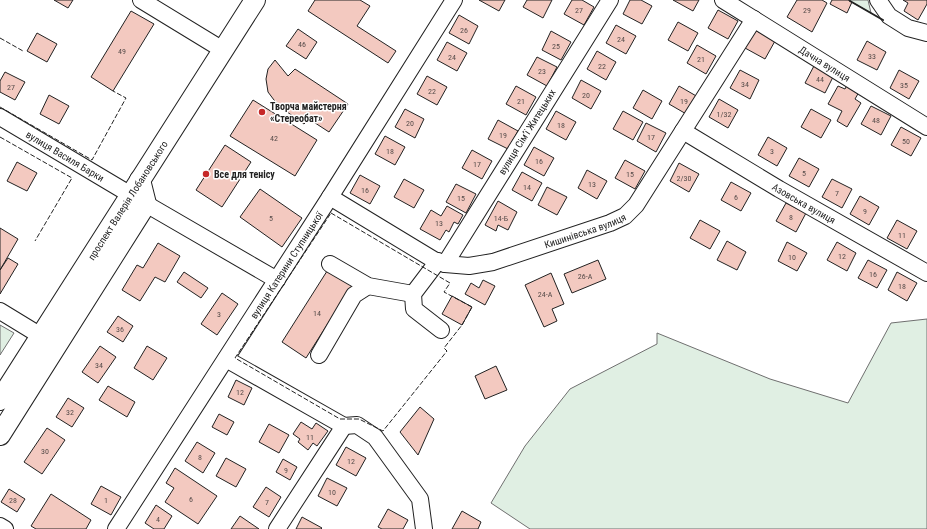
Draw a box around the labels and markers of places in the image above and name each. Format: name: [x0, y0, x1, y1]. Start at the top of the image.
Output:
place label: Творча майстерня «Стереобат»: [270, 101, 347, 124]
marker: Творча майстерня «Стереобат»: [257, 107, 267, 117]
marker: Все для тенісу: [201, 169, 211, 179]
place label: Все для тенісу: [214, 169, 275, 180]

